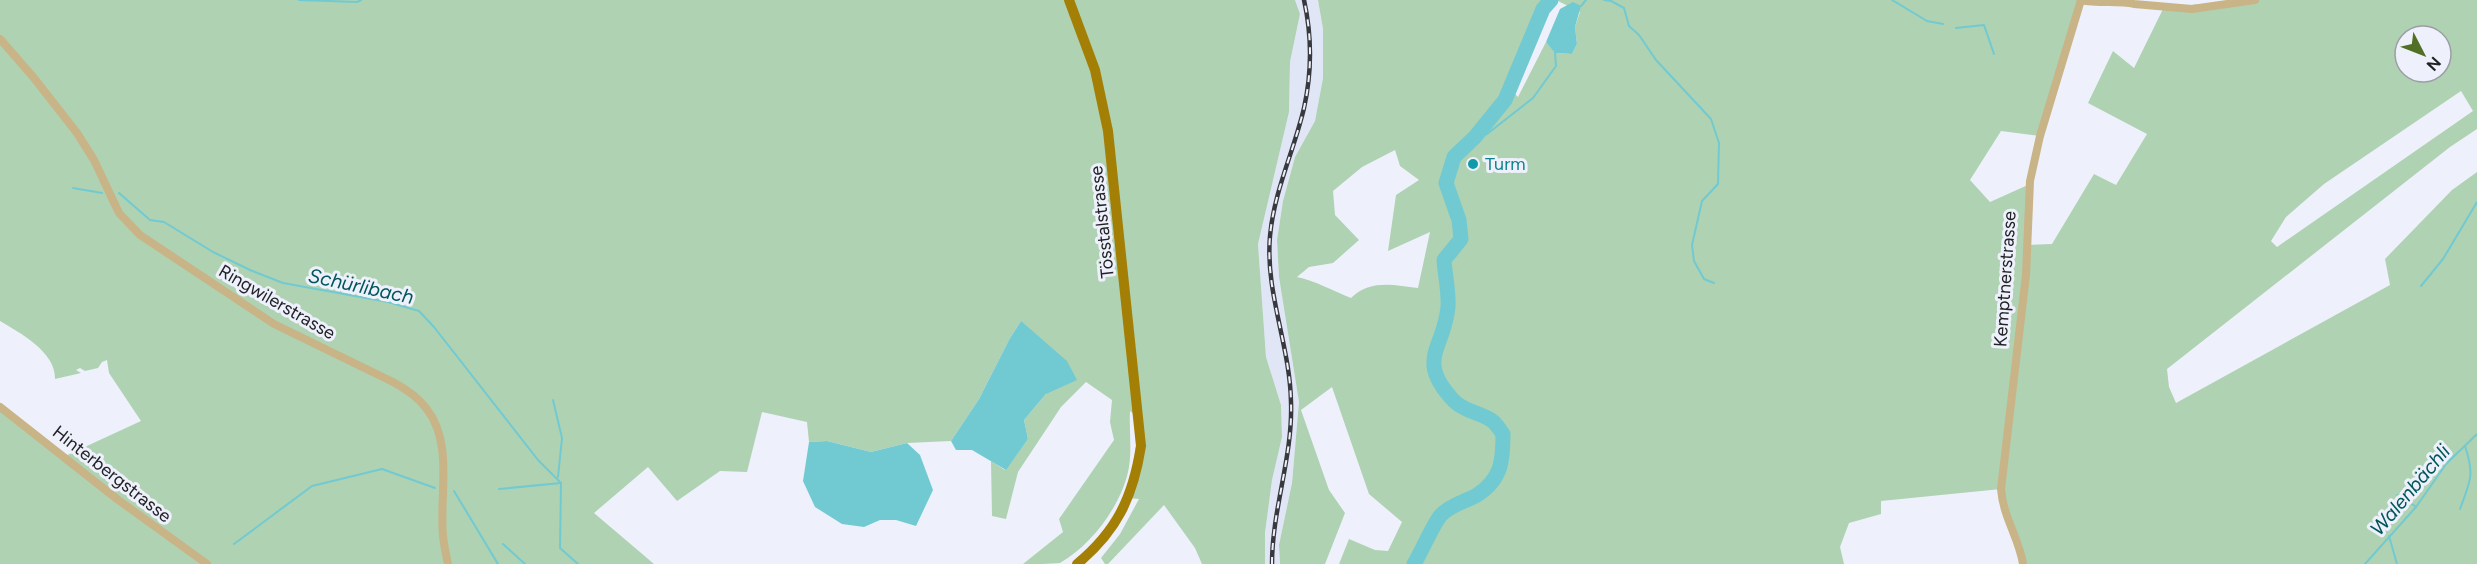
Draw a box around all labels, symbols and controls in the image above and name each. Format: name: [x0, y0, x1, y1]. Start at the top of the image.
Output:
north arrow: [2393, 24, 2453, 84]
text: N: [2423, 53, 2445, 75]
place label: Turm: [1485, 153, 1526, 175]
marker: Turm: [1466, 157, 1480, 171]
street label: Tösstalstrasse: [1085, 165, 1119, 279]
street label: Kemptnerstrasse: [1989, 210, 2021, 348]
street label: Ringwilerstrasse: [215, 260, 339, 344]
water label: Schürlibach: [306, 263, 416, 309]
street label: Hinterbergstrasse: [48, 421, 176, 527]
water label: Walenbächli: [2365, 439, 2455, 540]

